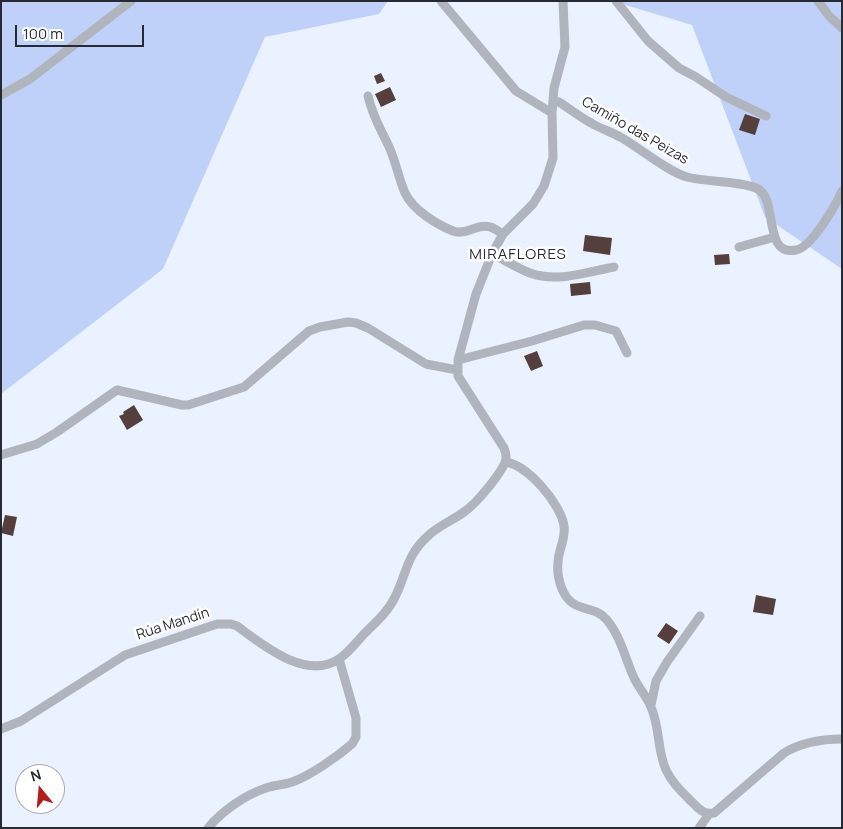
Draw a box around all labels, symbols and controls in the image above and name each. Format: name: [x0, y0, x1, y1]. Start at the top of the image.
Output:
scale bar: [18, 15, 146, 47]
text: 100 m: [23, 23, 63, 44]
street label: Camiño das Peizas: [579, 94, 691, 168]
district label: MIRAFLORES: [468, 246, 568, 264]
street label: Rúa Mandín: [135, 604, 211, 644]
north arrow: [15, 764, 65, 814]
text: N: [28, 765, 43, 786]

